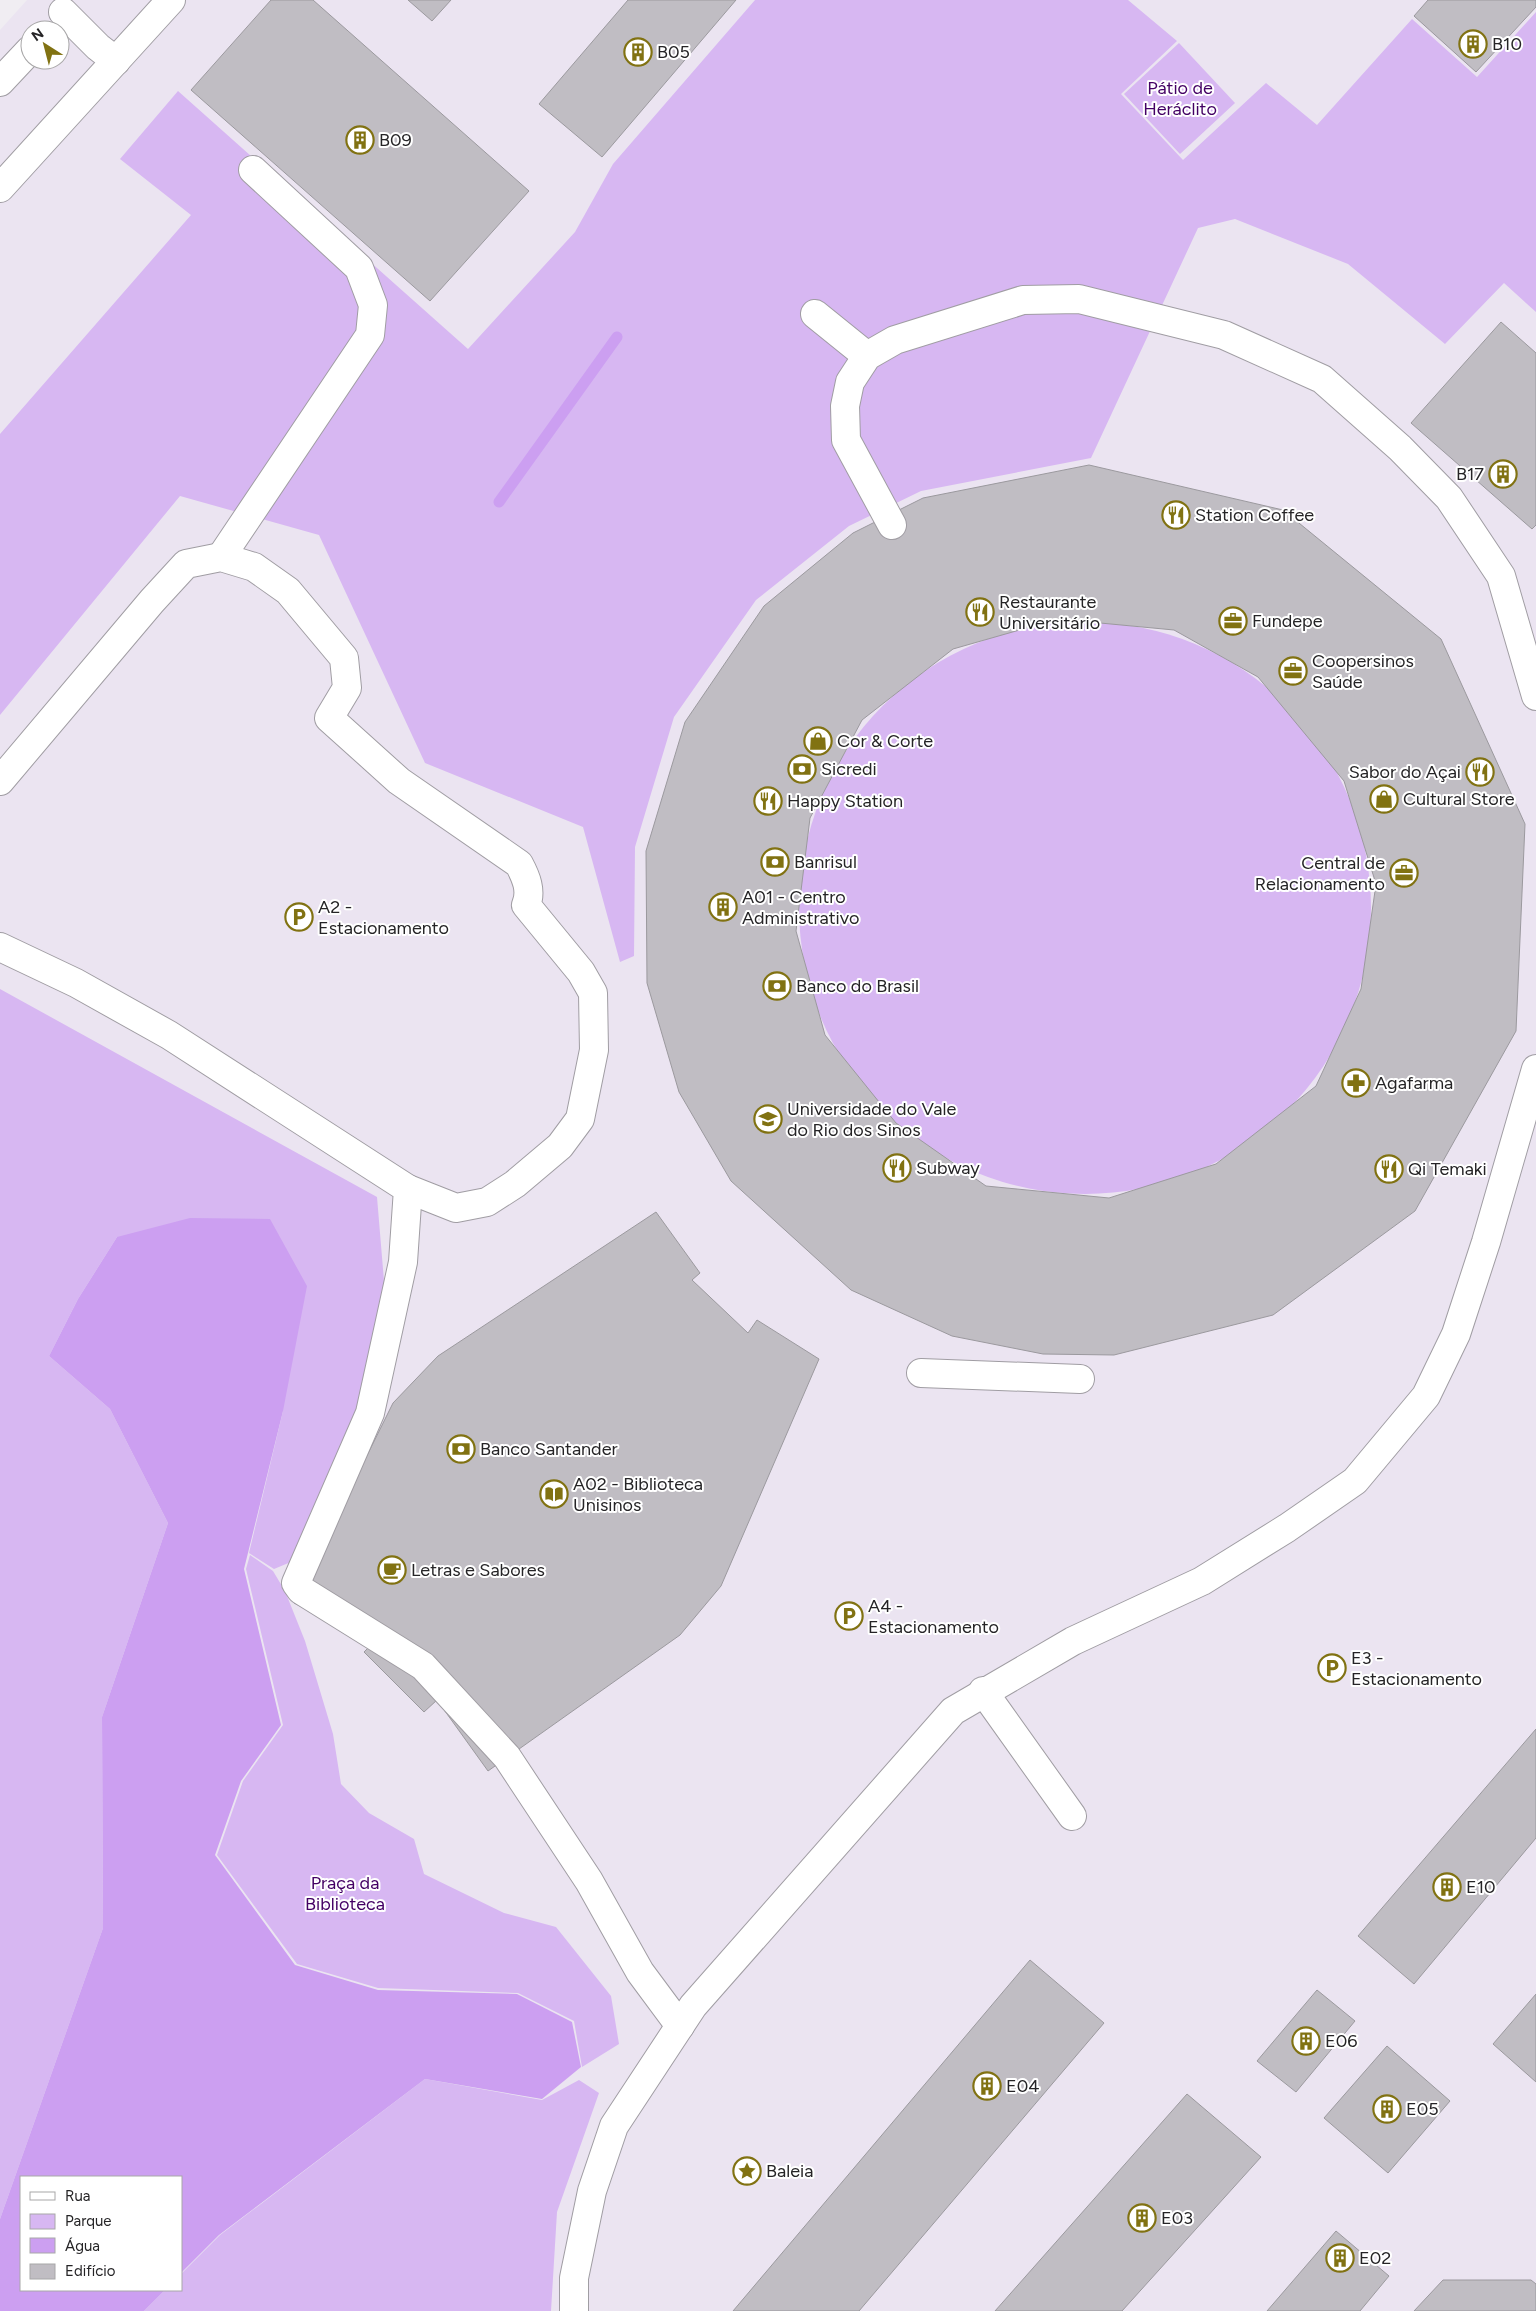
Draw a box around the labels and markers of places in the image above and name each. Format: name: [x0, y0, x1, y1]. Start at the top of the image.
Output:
building icon: B10: [1458, 29, 1488, 59]
place label: B10: [1492, 33, 1522, 55]
building icon: B05: [623, 37, 653, 67]
place label: B05: [657, 41, 690, 63]
building icon: B09: [345, 125, 375, 155]
place label: B09: [379, 129, 412, 151]
building icon: B17: [1488, 459, 1518, 489]
place label: B17: [1456, 463, 1484, 485]
restaurant icon: Station Coffee: [1161, 500, 1191, 530]
place label: Station Coffee: [1195, 504, 1314, 526]
place label: Restaurante Universitário: [999, 591, 1100, 634]
restaurant icon: Restaurante Universitário: [965, 597, 995, 627]
office icon: Fundepe: [1218, 606, 1248, 636]
place label: Fundepe: [1252, 610, 1323, 632]
place label: Coopersinos Saúde: [1312, 650, 1414, 693]
office icon: Coopersinos Saúde: [1278, 656, 1308, 686]
shop icon: Cor & Corte: [803, 726, 833, 756]
place label: Cor & Corte: [837, 730, 933, 752]
bank icon: Sicredi: [787, 754, 817, 784]
restaurant icon: Sabor do Açai: [1465, 757, 1495, 787]
place label: Sicredi: [821, 758, 877, 780]
place label: Sabor do Açai: [1349, 761, 1461, 783]
shop icon: Cultural Store: [1369, 784, 1399, 814]
restaurant icon: Happy Station: [753, 786, 783, 816]
place label: Cultural Store: [1403, 788, 1515, 810]
place label: Happy Station: [787, 790, 903, 812]
bank icon: Banrisul: [760, 847, 790, 877]
place label: Banrisul: [794, 851, 857, 873]
place label: Central de Relacionamento: [1255, 852, 1385, 895]
office icon: Central de Relacionamento: [1389, 858, 1419, 888]
place label: A01 - Centro Administrativo: [742, 886, 859, 929]
building icon: A01 - Centro Administrativo: [708, 892, 738, 922]
place label: A2 - Estacionamento: [318, 896, 449, 939]
parking icon: A2 - Estacionamento: [284, 902, 314, 932]
bank icon: Banco do Brasil: [762, 971, 792, 1001]
place label: Banco do Brasil: [796, 975, 919, 997]
pharmacy icon: Agafarma: [1341, 1068, 1371, 1098]
place label: Agafarma: [1375, 1072, 1453, 1094]
place label: Universidade do Vale do Rio dos Sinos: [787, 1098, 956, 1141]
school or university icon: Universidade do Vale do Rio dos Sinos: [753, 1104, 783, 1134]
restaurant icon: Subway: [882, 1153, 912, 1183]
restaurant icon: Qi Temaki: [1374, 1154, 1404, 1184]
place label: Subway: [916, 1157, 980, 1179]
place label: Qi Temaki: [1408, 1158, 1487, 1180]
bank icon: Banco Santander: [446, 1434, 476, 1464]
place label: Banco Santander: [480, 1438, 618, 1460]
place label: A02 - Biblioteca Unisinos: [573, 1473, 703, 1516]
library icon: A02 - Biblioteca Unisinos: [539, 1479, 569, 1509]
cafe icon: Letras e Sabores: [377, 1555, 407, 1585]
place label: Letras e Sabores: [411, 1559, 545, 1581]
place label: A4 - Estacionamento: [868, 1595, 999, 1638]
parking icon: A4 - Estacionamento: [834, 1601, 864, 1631]
place label: E3 - Estacionamento: [1351, 1647, 1482, 1690]
parking icon: E3 - Estacionamento: [1317, 1653, 1347, 1683]
building icon: E10: [1432, 1872, 1462, 1902]
place label: E10: [1466, 1876, 1496, 1898]
building icon: E06: [1291, 2026, 1321, 2056]
place label: E06: [1325, 2030, 1357, 2052]
building icon: E04: [972, 2071, 1002, 2101]
place label: E04: [1006, 2075, 1039, 2097]
building icon: E05: [1372, 2094, 1402, 2124]
place label: E05: [1406, 2098, 1439, 2120]
place icon: Baleia: [732, 2156, 762, 2186]
place label: Baleia: [766, 2160, 813, 2182]
building icon: E03: [1127, 2203, 1157, 2233]
place label: E03: [1161, 2207, 1193, 2229]
building icon: E02: [1325, 2243, 1355, 2273]
place label: E02: [1359, 2247, 1391, 2269]

